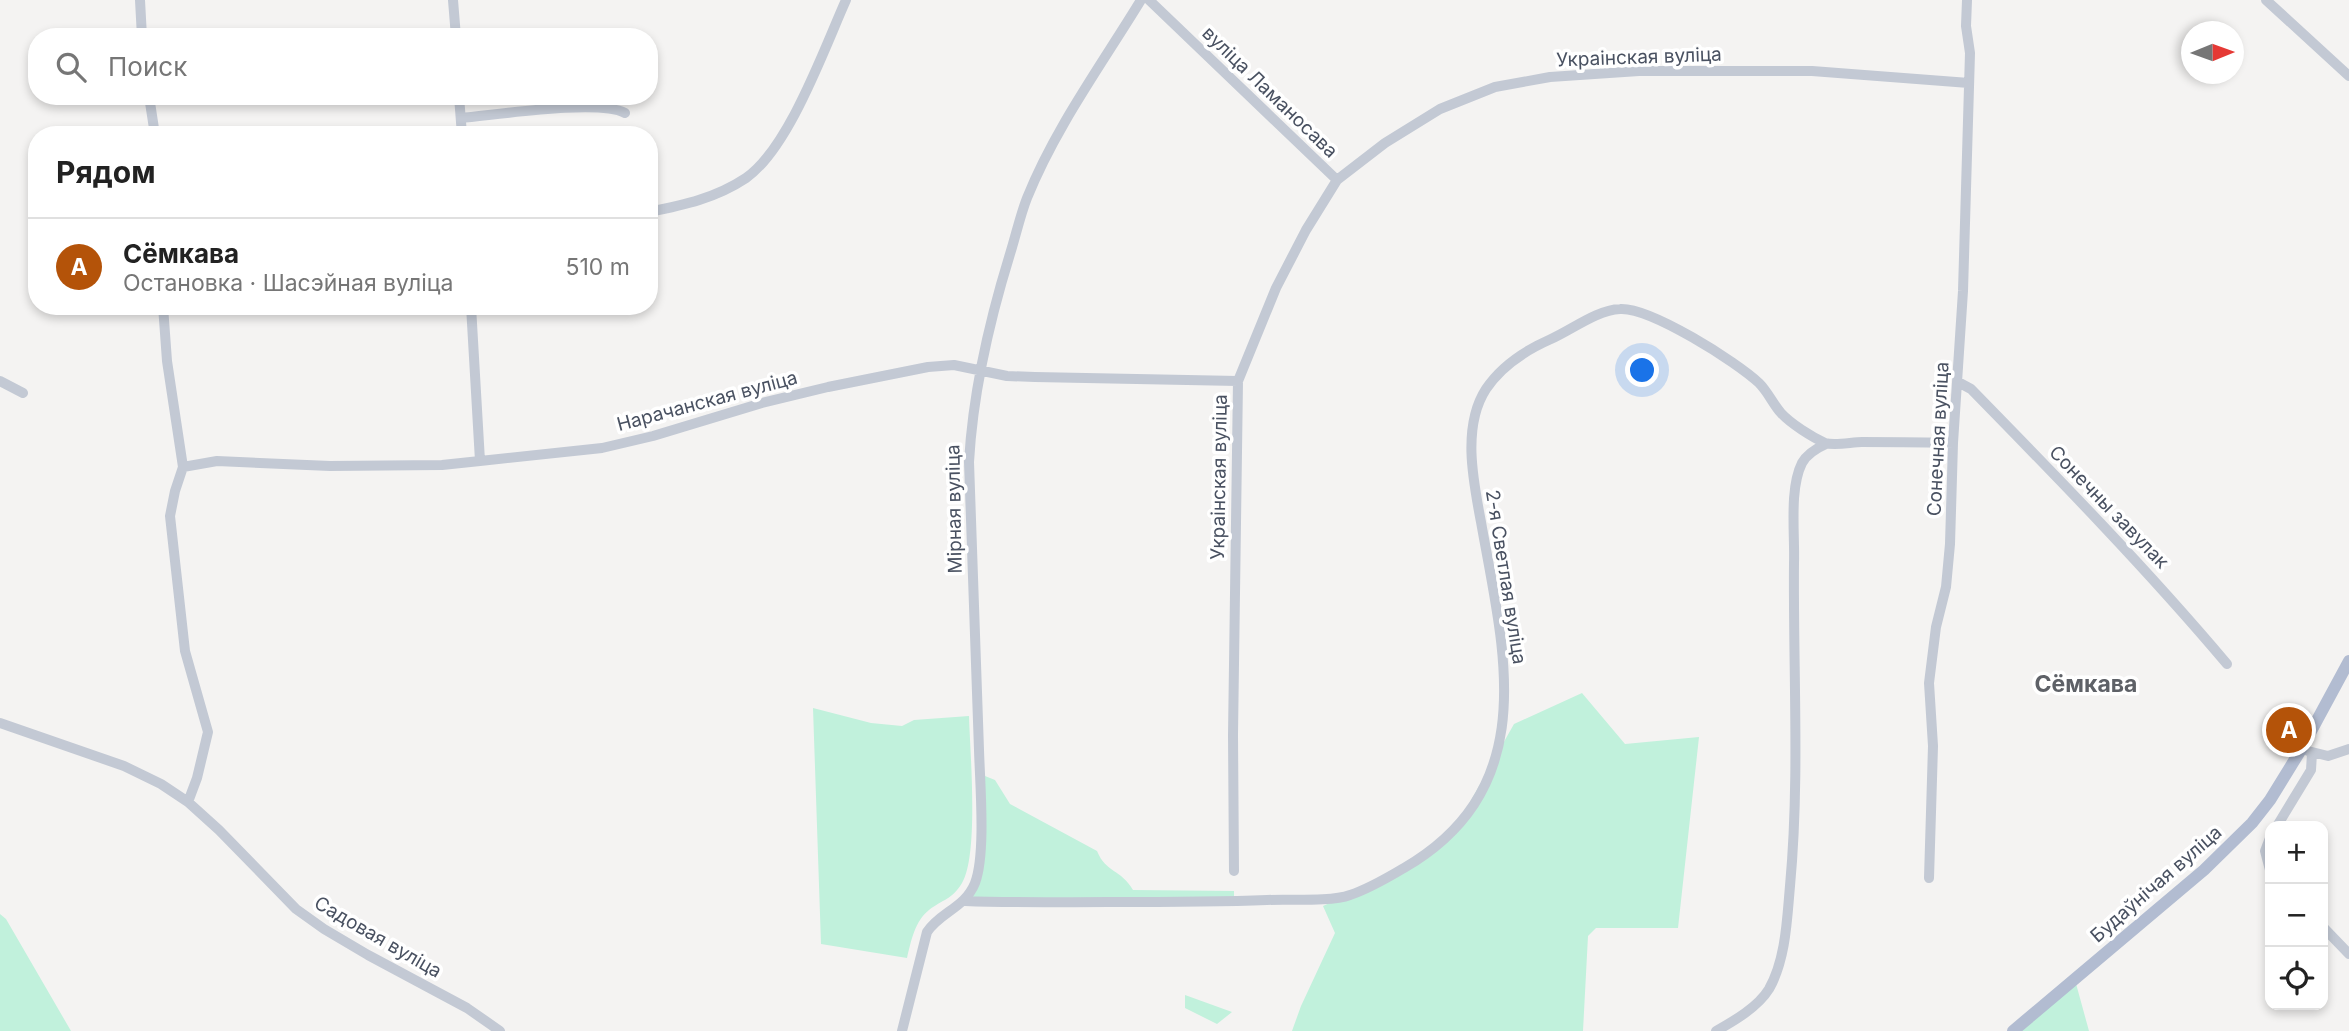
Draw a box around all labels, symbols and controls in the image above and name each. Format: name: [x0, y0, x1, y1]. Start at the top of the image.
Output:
street label: вуліца Ламаносава: [1198, 21, 1342, 163]
north arrow: [2181, 21, 2244, 84]
search box: [28, 28, 658, 105]
street label: Украінская вуліца: [1556, 43, 1722, 71]
icon: search: [52, 48, 90, 86]
text: Поиск: [108, 51, 187, 82]
text: Рядом: [56, 154, 156, 190]
text: Сёмкава: [123, 238, 239, 269]
text: A: [70, 253, 88, 281]
text: 510 m: [566, 253, 630, 281]
text: Остановка · Шасэйная вуліца: [123, 269, 453, 297]
your location: [1625, 353, 1659, 387]
street label: Сонечная вуліца: [1922, 361, 1954, 517]
street label: Нарачанская вуліца: [614, 366, 800, 436]
street label: Украінская вуліца: [1206, 394, 1232, 560]
street label: Сонечны завулак: [2045, 441, 2174, 574]
street label: Мірная вуліца: [941, 444, 967, 574]
street label: 2-я Светлая вуліца: [1481, 488, 1531, 666]
district label: Сёмкава: [2035, 670, 2137, 698]
pin: A: [2266, 704, 2312, 756]
street label: Будаўнічая вуліца: [2086, 821, 2226, 947]
map controls: [2265, 821, 2328, 1010]
button: +: [2265, 821, 2328, 884]
button: −: [2265, 884, 2328, 947]
street label: Садовая вуліца: [310, 891, 446, 983]
button: locate: [2265, 947, 2328, 1010]

